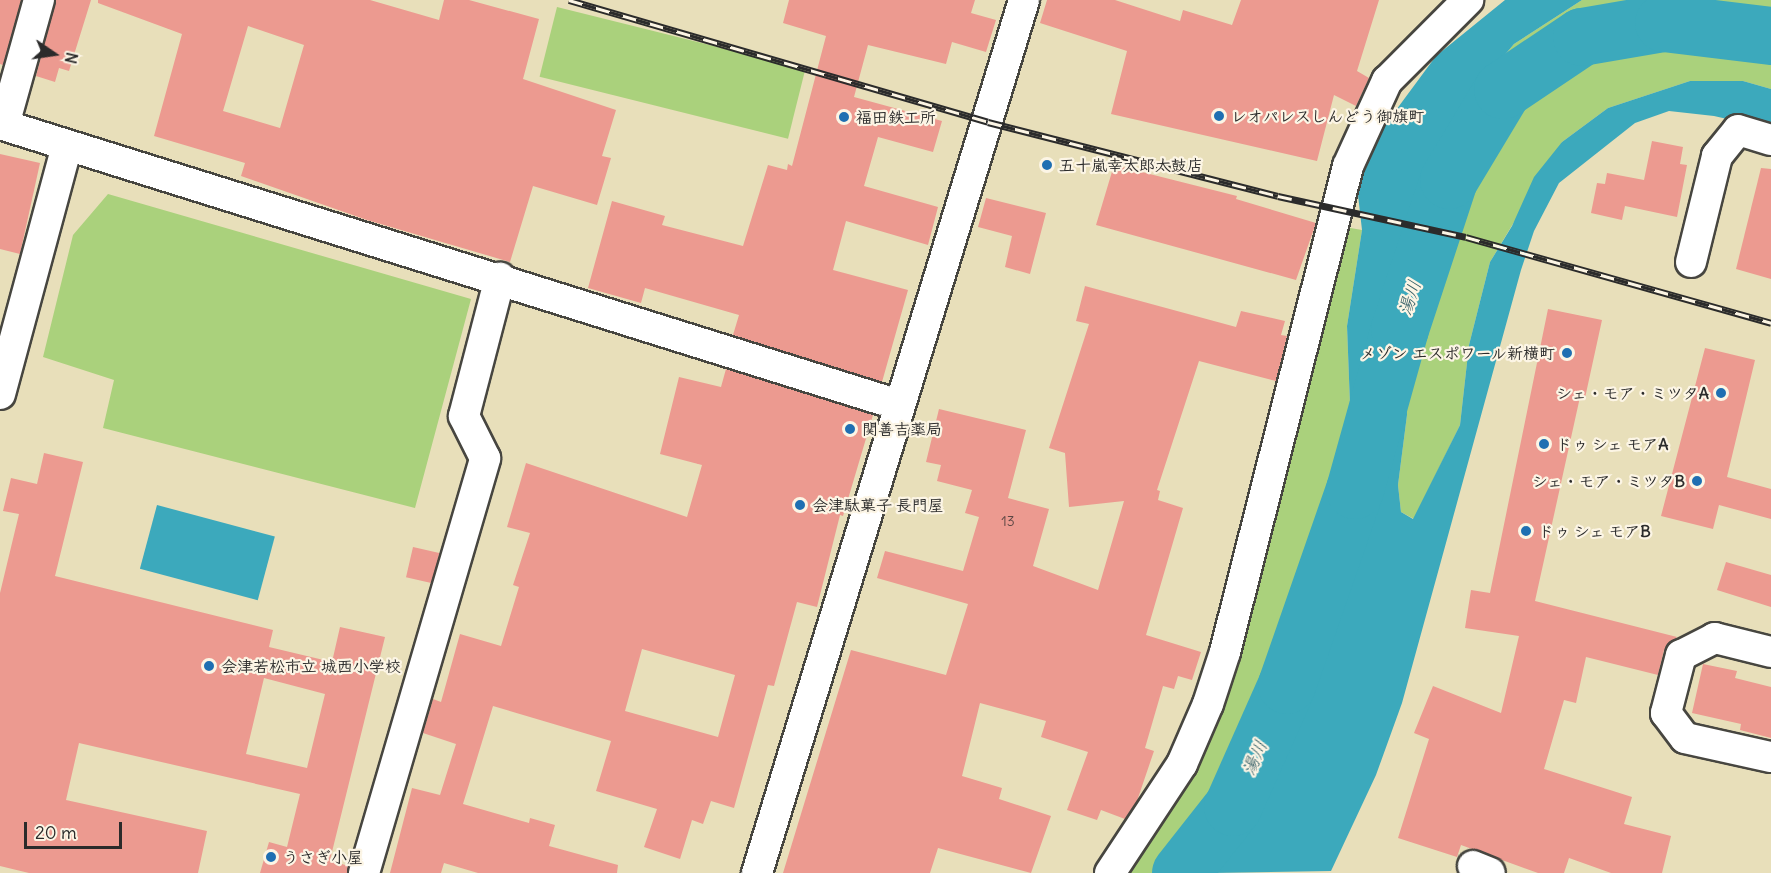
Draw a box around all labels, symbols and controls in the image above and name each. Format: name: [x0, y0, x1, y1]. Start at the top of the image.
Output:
north arrow: [24, 24, 84, 84]
text: N: [61, 50, 83, 66]
place label: レオパレスしんどう御旗町: [1231, 106, 1423, 126]
place label: 福田鉄工所: [856, 107, 936, 127]
marker: レオパレスしんどう御旗町: [1212, 109, 1226, 123]
marker: 福田鉄工所: [837, 110, 851, 124]
place label: 五十嵐幸太郎太鼓店: [1059, 155, 1203, 175]
marker: 五十嵐幸太郎太鼓店: [1040, 158, 1054, 172]
water label: 湯川: [1394, 278, 1426, 318]
place label: メゾン エスポワール新横町: [1359, 343, 1555, 363]
marker: メゾン エスポワール新横町: [1560, 346, 1574, 360]
place label: シェ・モア・ミツタA: [1555, 383, 1709, 403]
marker: シェ・モア・ミツタA: [1714, 386, 1728, 400]
place label: 関善吉薬局: [862, 419, 942, 439]
marker: 関善吉薬局: [843, 422, 857, 436]
place label: ドゥ シェ モアA: [1556, 434, 1670, 454]
marker: ドゥ シェ モアA: [1537, 437, 1551, 451]
place label: シェ・モア・ミツタB: [1531, 471, 1685, 491]
marker: シェ・モア・ミツタB: [1690, 474, 1704, 488]
place label: 会津駄菓子 長門屋: [812, 495, 944, 515]
marker: 会津駄菓子 長門屋: [793, 498, 807, 512]
house number: 13: [1001, 513, 1015, 529]
place label: ドゥ シェ モアB: [1538, 521, 1652, 541]
marker: ドゥ シェ モアB: [1519, 524, 1533, 538]
place label: 会津若松市立 城西小学校: [221, 656, 401, 676]
marker: 会津若松市立 城西小学校: [202, 659, 216, 673]
water label: 湯川: [1238, 737, 1272, 779]
scale bar: [27, 810, 124, 848]
text: 20 m: [35, 821, 77, 844]
place label: うさぎ小屋: [283, 847, 363, 867]
marker: うさぎ小屋: [264, 850, 278, 864]

